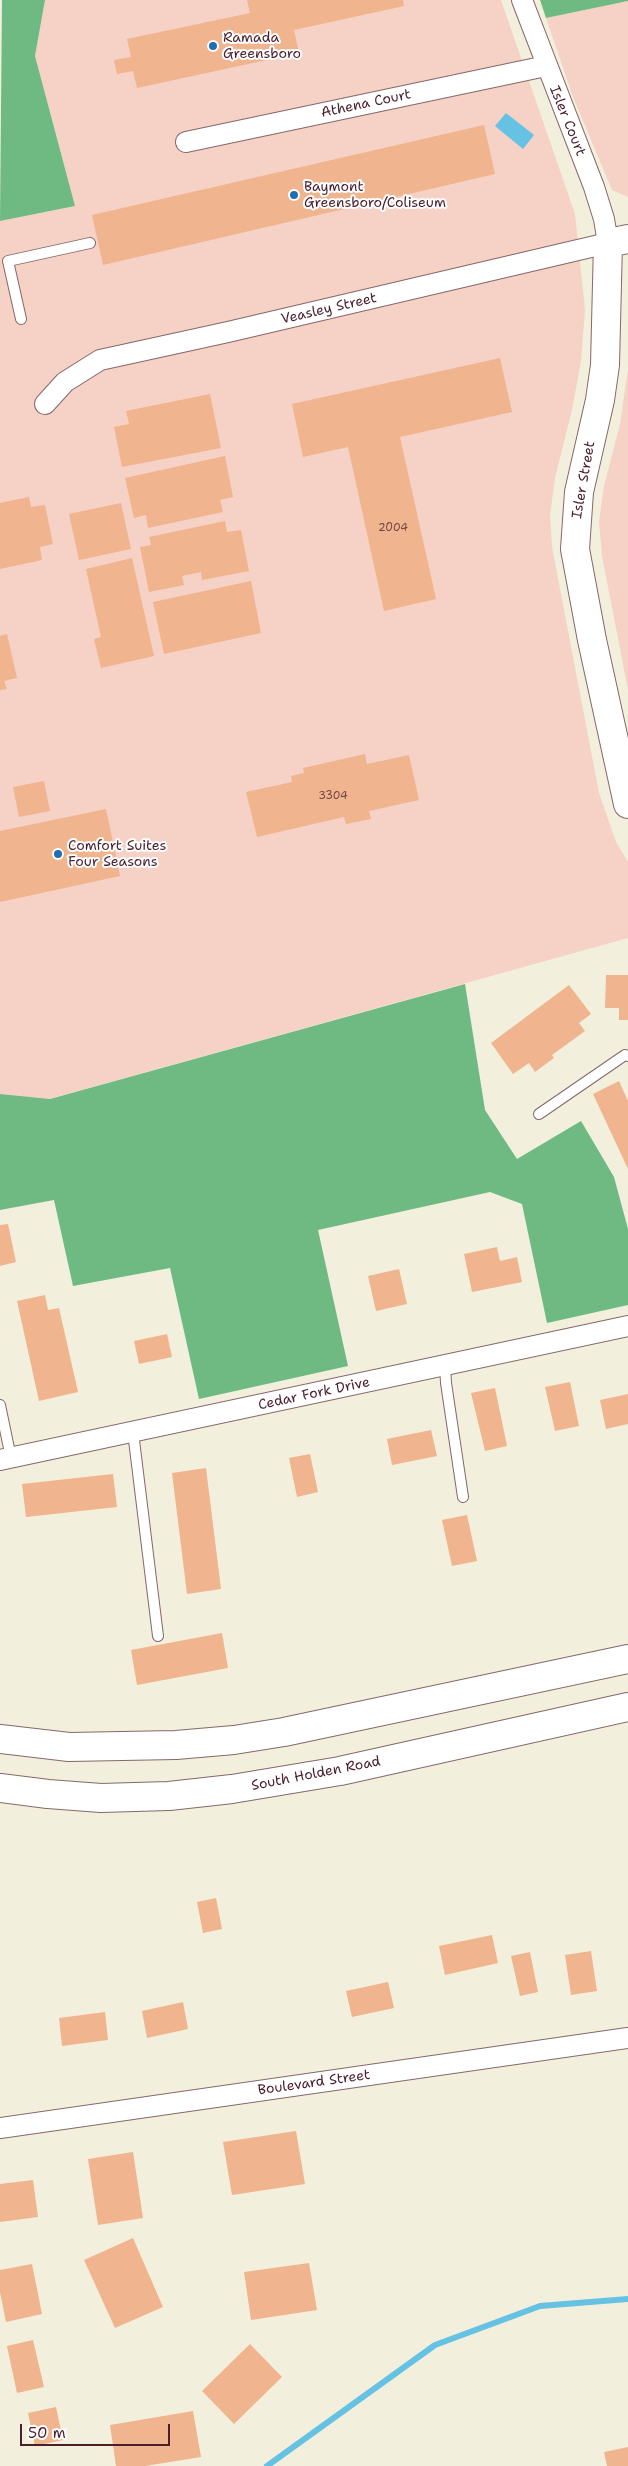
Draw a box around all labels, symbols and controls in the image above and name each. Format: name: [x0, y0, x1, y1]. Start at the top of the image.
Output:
place label: Ramada Greensboro: [223, 30, 301, 62]
marker: Ramada Greensboro: [207, 40, 219, 52]
street label: Isler Court: [545, 83, 589, 159]
street label: Athena Court: [320, 86, 412, 122]
place label: Baymont Greensboro/Coliseum: [304, 179, 446, 212]
marker: Baymont Greensboro/Coliseum: [288, 189, 300, 201]
street label: Veasley Street: [280, 290, 378, 328]
street label: Isler Street: [569, 440, 599, 520]
house number: 2004: [378, 521, 408, 535]
house number: 3304: [318, 789, 348, 803]
place label: Comfort Suites Four Seasons: [68, 838, 166, 870]
marker: Comfort Suites Four Seasons: [52, 848, 64, 860]
street label: Cedar Fork Drive: [257, 1374, 371, 1414]
street label: South Holden Road: [250, 1753, 382, 1795]
street label: Boulevard Street: [257, 2067, 371, 2099]
scale bar: [22, 2414, 172, 2446]
text: 50 m: [28, 2423, 66, 2443]

